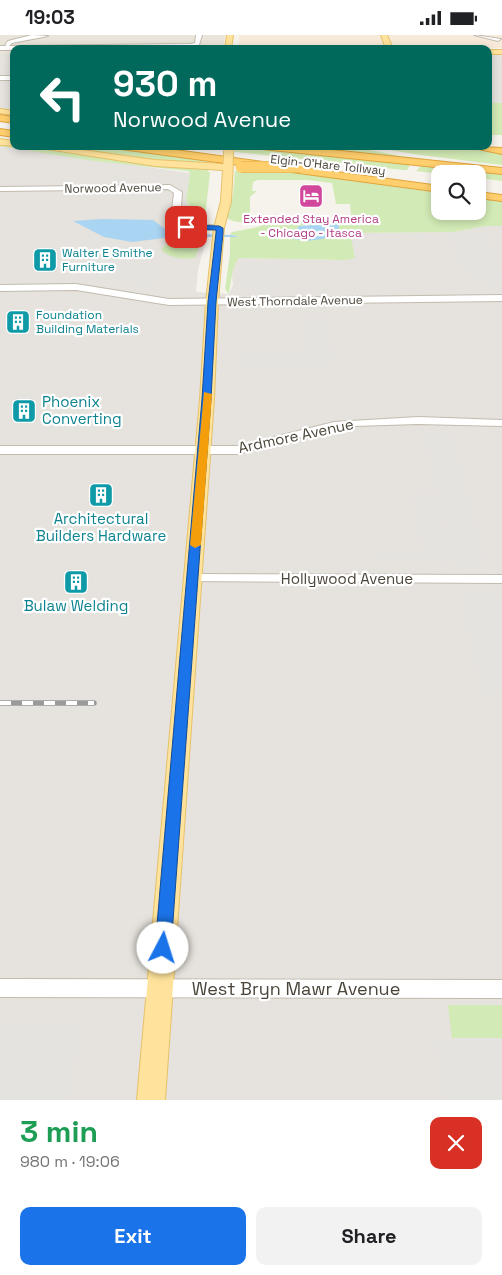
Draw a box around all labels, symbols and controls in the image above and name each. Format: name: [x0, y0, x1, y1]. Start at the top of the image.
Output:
text: 19:03: [25, 5, 75, 30]
text: 930 m: [113, 62, 217, 106]
icon: left: [30, 65, 95, 130]
text: Norwood Avenue: [113, 105, 291, 133]
street label: Elgin-O'Hare Tollway: [270, 151, 386, 179]
map controls: [431, 165, 486, 220]
button: search: [431, 165, 486, 220]
street label: Norwood Avenue: [64, 179, 162, 197]
hotel icon: Extended Stay America - Chicago - Itasca: [298, 183, 324, 209]
pin: [165, 206, 207, 248]
place label: Extended Stay America - Chicago - Itasca: [243, 211, 379, 241]
icon: arrive: [172, 213, 200, 241]
place label: Walter E Smithe Furniture: [62, 245, 153, 275]
building icon: Walter E Smithe Furniture: [32, 247, 58, 273]
street label: West Thorndale Avenue: [227, 292, 363, 310]
place label: Foundation Building Materials: [36, 307, 139, 337]
building icon: Foundation Building Materials: [5, 309, 31, 335]
place label: Phoenix Converting: [42, 392, 122, 428]
building icon: Phoenix Converting: [11, 398, 37, 424]
street label: Ardmore Avenue: [236, 414, 355, 457]
building icon: Architectural Builders Hardware: [88, 482, 114, 508]
place label: Architectural Builders Hardware: [36, 509, 166, 545]
building icon: Bulaw Welding: [63, 569, 89, 595]
street label: Hollywood Avenue: [281, 569, 413, 588]
place label: Bulaw Welding: [24, 596, 128, 615]
position arrow: [136, 921, 188, 973]
street label: West Bryn Mawr Avenue: [192, 977, 400, 1000]
text: 3 min: [20, 1112, 98, 1151]
button: close: [430, 1117, 482, 1169]
text: 980 m · 19:06: [20, 1151, 120, 1172]
button: Exit: [20, 1207, 246, 1265]
button: Share: [256, 1207, 482, 1265]

